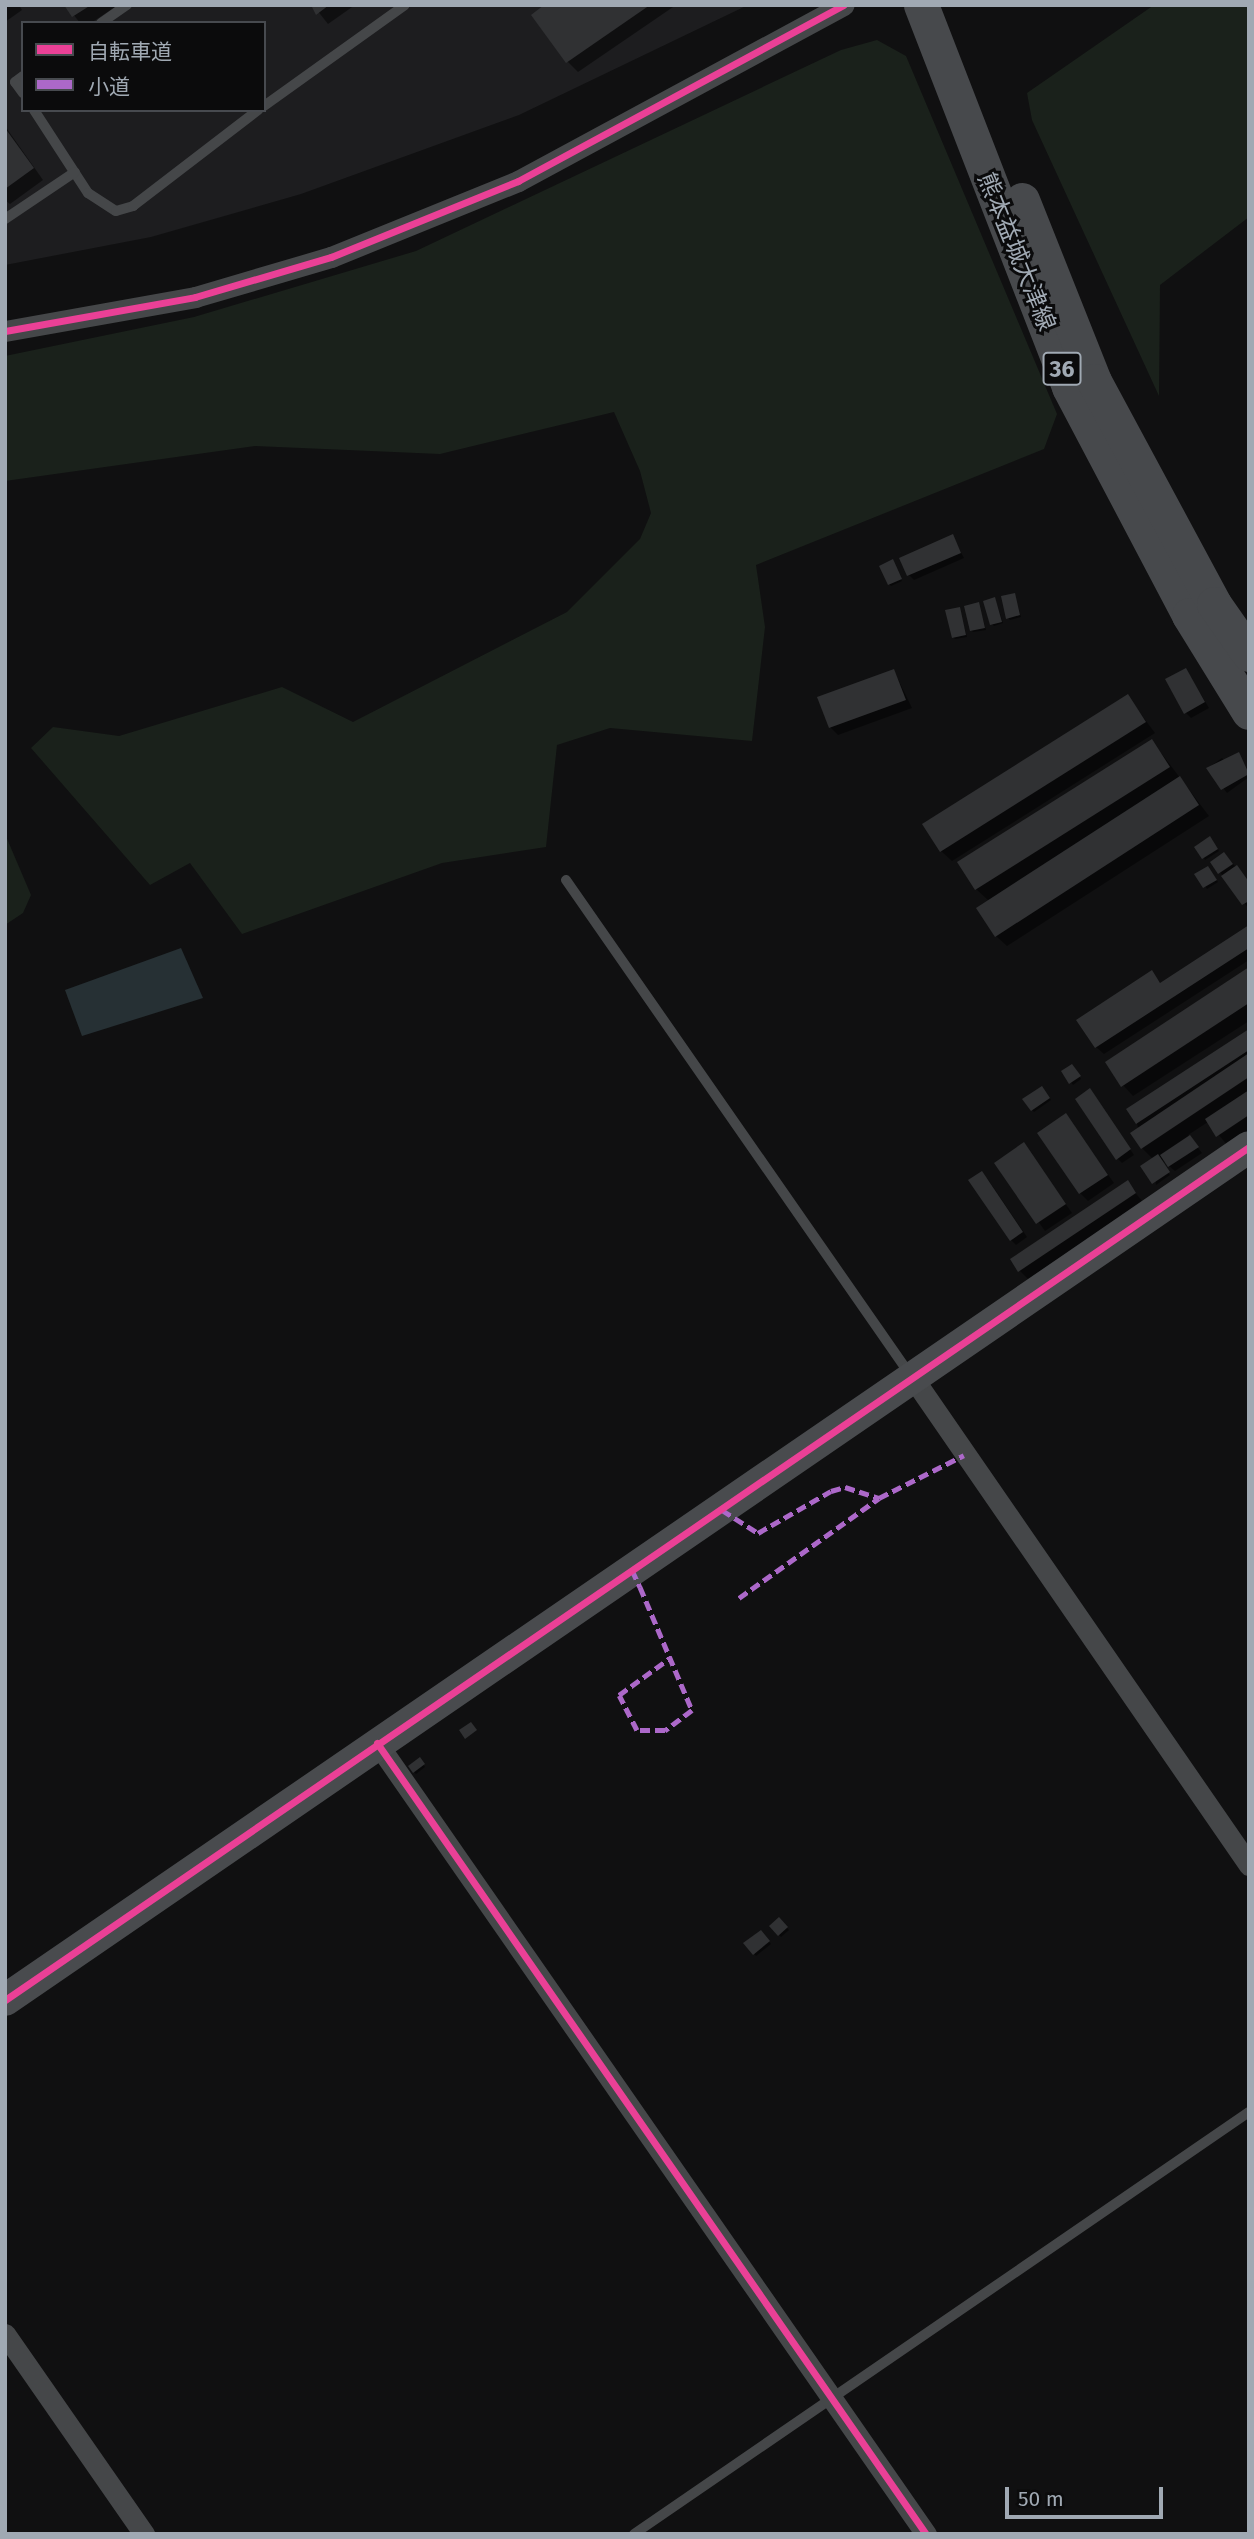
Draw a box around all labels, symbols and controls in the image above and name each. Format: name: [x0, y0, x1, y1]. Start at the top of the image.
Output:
legend: [21, 21, 266, 112]
text: 自転車道: [88, 39, 172, 65]
text: 小道: [88, 74, 130, 100]
street label: 熊本益城大津線: [971, 169, 1061, 335]
road number: 36: [1041, 350, 1083, 388]
scale bar: [1009, 2472, 1166, 2516]
text: 50 m: [1018, 2486, 1064, 2512]

